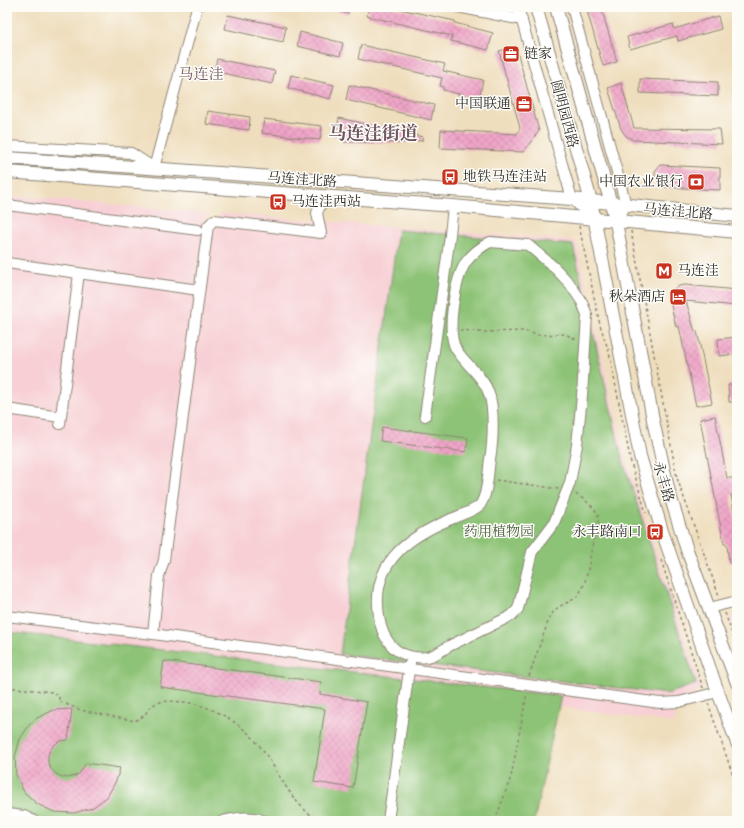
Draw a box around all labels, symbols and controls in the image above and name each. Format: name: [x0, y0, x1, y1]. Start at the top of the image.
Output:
office icon: 链家: [501, 44, 521, 64]
place label: 链家: [524, 45, 552, 63]
district label: 马连洼: [178, 65, 224, 84]
street label: 圆明园西路: [546, 78, 582, 150]
office icon: 中国联通: [514, 94, 534, 114]
place label: 中国联通: [455, 95, 511, 113]
district label: 马连洼街道: [328, 123, 418, 146]
bus stop icon: 地铁马连洼站: [440, 167, 460, 187]
place label: 地铁马连洼站: [463, 168, 547, 186]
street label: 马连洼北路: [266, 169, 338, 191]
bank icon: 中国农业银行: [686, 172, 706, 192]
place label: 中国农业银行: [599, 173, 683, 191]
bus stop icon: 马连洼西站: [268, 192, 288, 212]
place label: 马连洼西站: [291, 193, 361, 211]
street label: 马连洼北路: [642, 200, 714, 224]
metro station icon: 马连洼: [654, 261, 674, 281]
place label: 马连洼: [677, 262, 719, 280]
hotel icon: 秋朵酒店: [668, 287, 688, 307]
place label: 秋朵酒店: [609, 288, 665, 306]
street label: 永丰路: [649, 459, 677, 505]
bus stop icon: 永丰路南口: [645, 522, 665, 542]
park label: 药用植物园: [464, 523, 534, 541]
place label: 永丰路南口: [572, 523, 642, 541]

